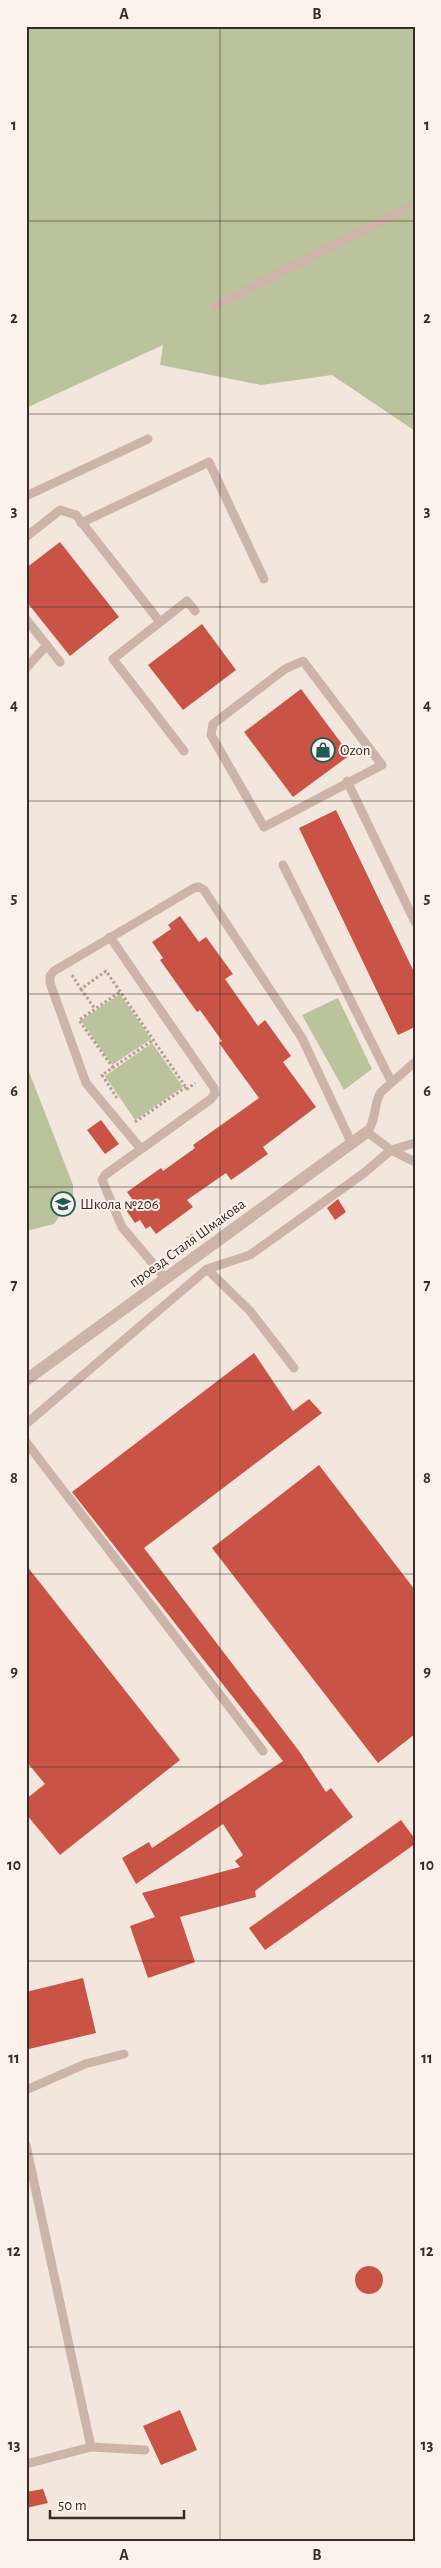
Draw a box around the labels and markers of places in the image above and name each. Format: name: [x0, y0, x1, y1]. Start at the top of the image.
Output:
shop icon: Ozon: [310, 737, 336, 763]
place label: Ozon: [340, 743, 370, 758]
school or university icon: Школа №206: [50, 1191, 76, 1217]
place label: Школа №206: [80, 1197, 159, 1212]

